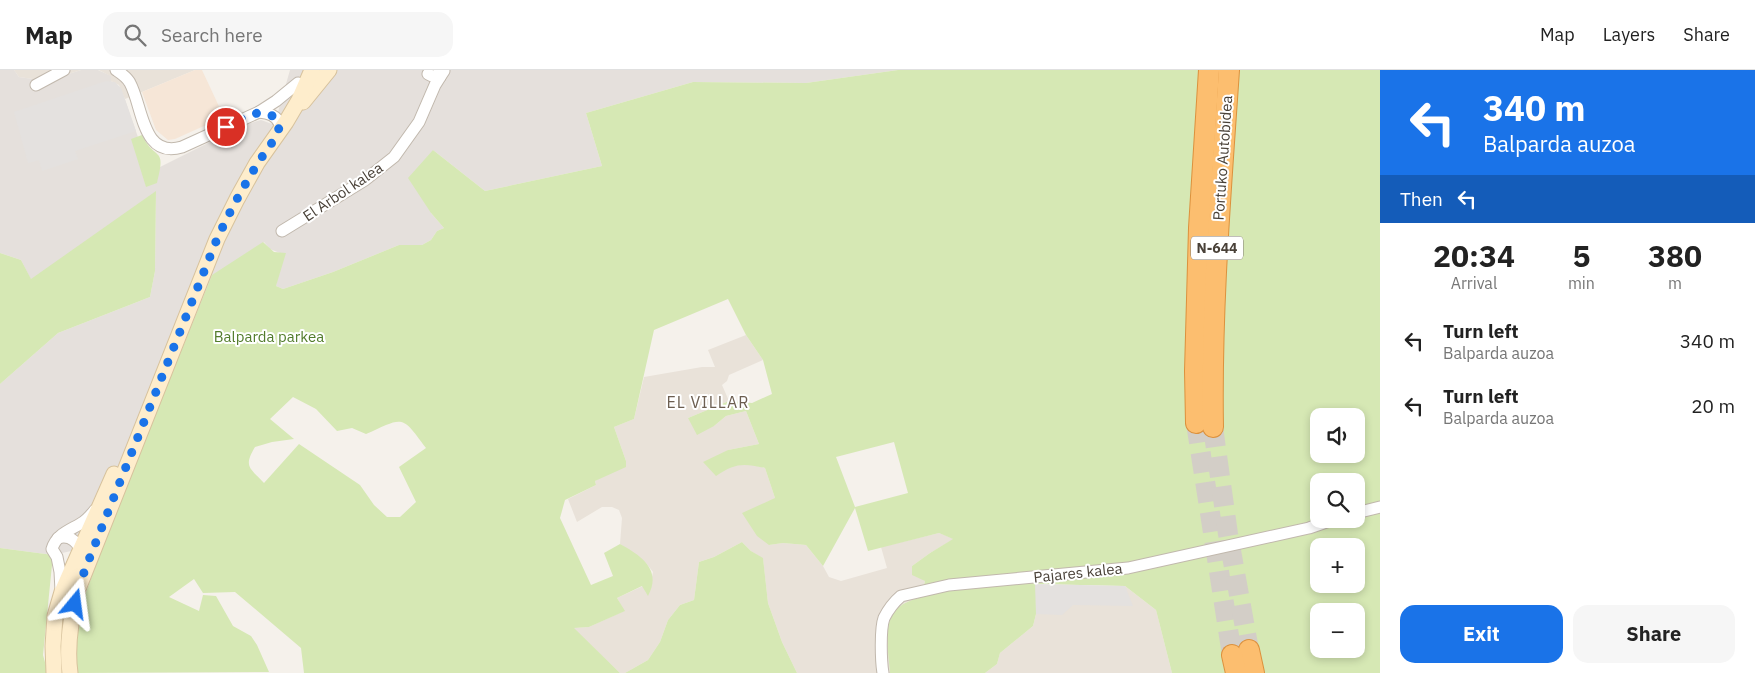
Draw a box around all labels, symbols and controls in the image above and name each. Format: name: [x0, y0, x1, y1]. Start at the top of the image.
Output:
search box: [103, 12, 453, 57]
text: Map: [25, 19, 73, 51]
icon: search: [121, 21, 149, 49]
text: Search here: [161, 23, 263, 47]
text: Map: [1540, 23, 1575, 46]
text: Layers: [1603, 23, 1655, 46]
text: Share: [1683, 23, 1730, 46]
text: 340 m: [1483, 85, 1586, 131]
icon: left: [1400, 90, 1465, 155]
street label: Portuko Autobidea: [1209, 95, 1236, 221]
pin: [205, 106, 247, 148]
icon: arrive: [212, 113, 240, 141]
text: Balparda auzoa: [1483, 129, 1636, 158]
street label: El Arbol kalea: [299, 158, 386, 225]
icon: left: [1453, 185, 1481, 213]
text: Then: [1400, 187, 1443, 211]
text: 20:34: [1433, 236, 1515, 275]
text: 5: [1572, 236, 1590, 275]
text: 380: [1648, 236, 1702, 275]
road number: N-644: [1191, 237, 1243, 260]
text: Arrival: [1451, 273, 1497, 293]
text: min: [1568, 273, 1595, 293]
text: m: [1668, 273, 1682, 293]
text: Turn left: [1443, 319, 1519, 343]
park label: Balparda parkea: [214, 327, 324, 346]
icon: left: [1400, 327, 1428, 355]
text: 340 m: [1680, 329, 1735, 353]
text: Balparda auzoa: [1443, 343, 1554, 363]
text: Turn left: [1443, 384, 1519, 408]
district label: EL VILLAR: [666, 392, 750, 412]
icon: left: [1400, 392, 1428, 420]
text: 20 m: [1691, 394, 1735, 418]
map controls: [1310, 408, 1365, 658]
button: sound: [1310, 408, 1365, 463]
text: Balparda auzoa: [1443, 408, 1554, 428]
button: search: [1310, 473, 1365, 528]
button: +: [1310, 538, 1365, 593]
street label: Pajares kalea: [1033, 558, 1123, 587]
position arrow: [48, 577, 100, 629]
button: −: [1310, 603, 1365, 658]
button: Exit: [1400, 605, 1563, 663]
button: Share: [1573, 605, 1735, 663]

